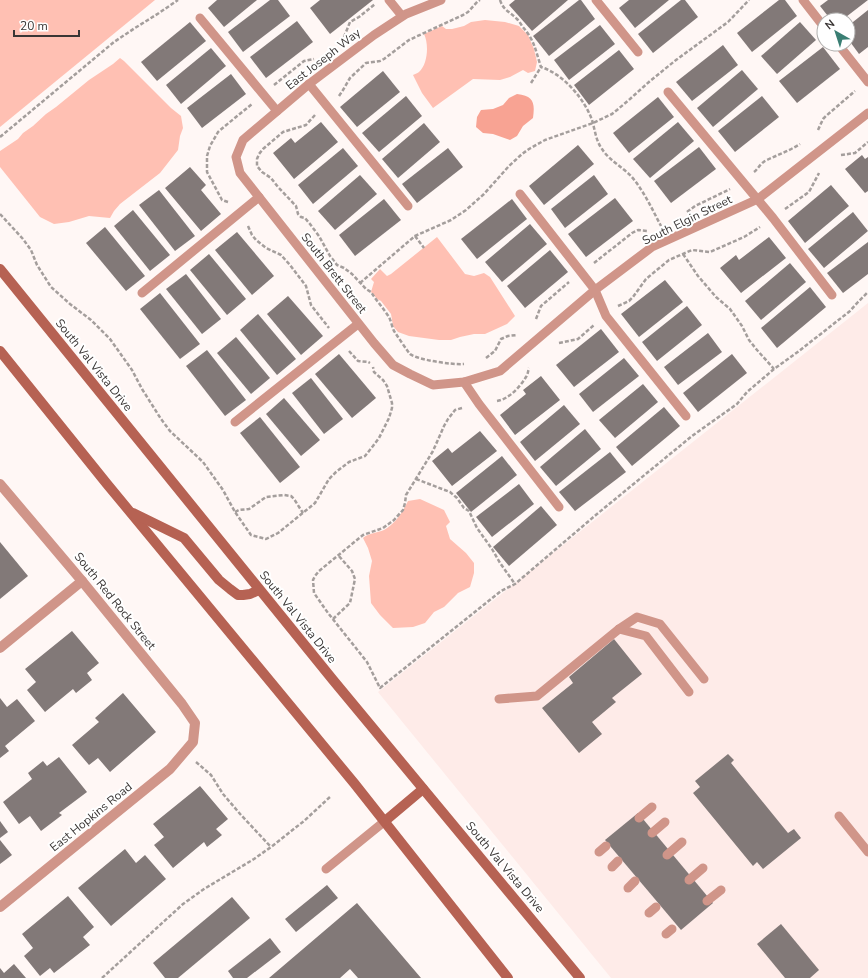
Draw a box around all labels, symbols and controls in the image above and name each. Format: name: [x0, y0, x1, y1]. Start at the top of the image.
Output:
scale bar: [14, 12, 79, 38]
north arrow: [816, 12, 856, 52]
text: N: [822, 16, 838, 33]
text: 20 m: [20, 18, 48, 34]
street label: East Joseph Way: [282, 24, 364, 93]
street label: South Elgin Street: [640, 191, 735, 249]
street label: South Brett Street: [298, 230, 371, 317]
street label: South Val Vista Drive: [52, 316, 136, 414]
street label: South Red Rock Street: [71, 549, 160, 654]
street label: South Val Vista Drive: [256, 568, 340, 666]
street label: East Hopkins Road: [47, 779, 135, 855]
street label: South Val Vista Drive: [462, 818, 548, 916]

